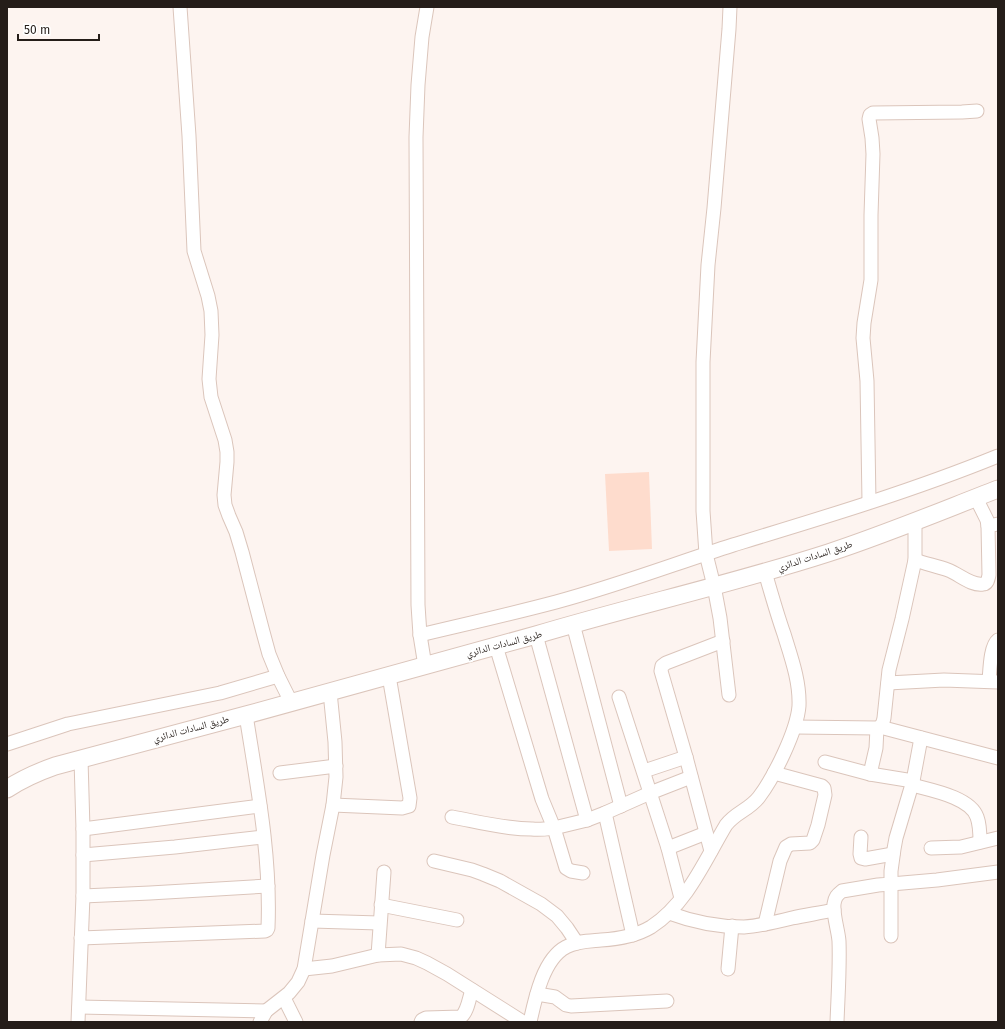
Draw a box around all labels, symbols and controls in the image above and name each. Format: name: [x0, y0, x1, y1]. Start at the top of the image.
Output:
scale bar: [18, 16, 99, 42]
text: 50 m: [24, 23, 50, 37]
street label: طريق السادات الدائري: [776, 538, 855, 575]
street label: طريق السادات الدائري: [465, 628, 544, 661]
street label: طريق السادات الدائري: [152, 713, 231, 746]

